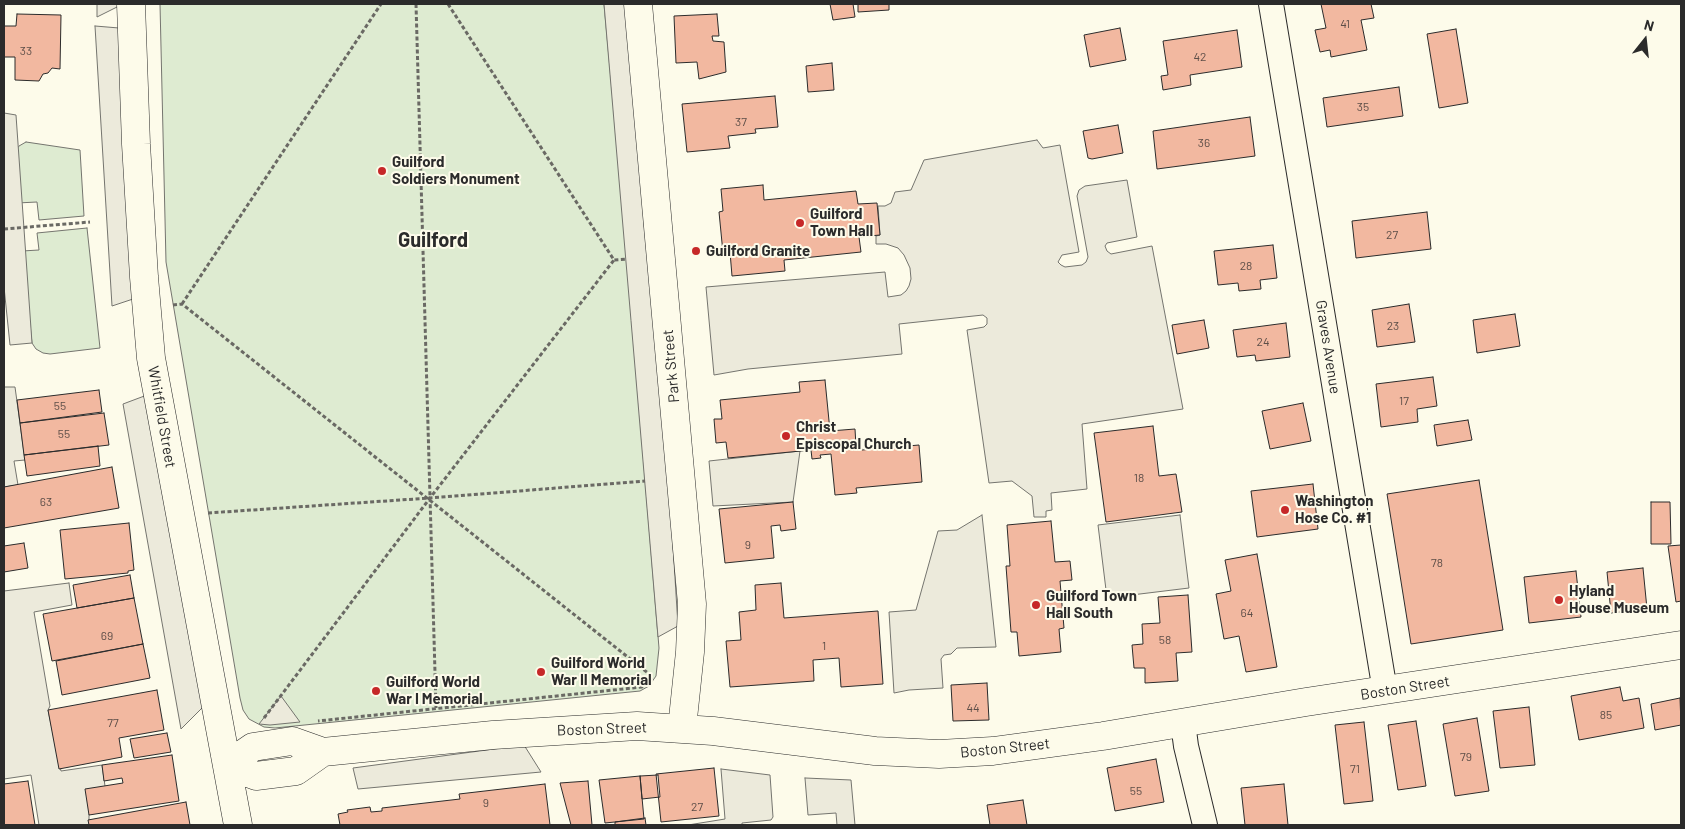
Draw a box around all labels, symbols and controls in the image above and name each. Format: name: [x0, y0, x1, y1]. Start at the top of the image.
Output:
north arrow: [1620, 15, 1670, 65]
text: N: [1642, 16, 1656, 35]
house number: 41: [1340, 17, 1350, 31]
house number: 33: [20, 44, 32, 58]
house number: 42: [1193, 50, 1207, 64]
house number: 35: [1357, 100, 1369, 114]
house number: 37: [735, 115, 747, 129]
house number: 36: [1198, 136, 1210, 150]
place label: Guilford Soldiers Monument: [392, 153, 520, 188]
marker: Guilford Soldiers Monument: [376, 165, 388, 177]
place label: Guilford Town Hall: [810, 205, 873, 240]
marker: Guilford Town Hall: [794, 217, 806, 229]
district label: Guilford: [398, 228, 468, 252]
house number: 27: [1386, 228, 1398, 242]
place label: Guilford Granite: [706, 242, 810, 260]
marker: Guilford Granite: [690, 245, 702, 257]
house number: 28: [1240, 259, 1252, 273]
street label: Graves Avenue: [1312, 299, 1344, 395]
house number: 23: [1387, 319, 1399, 333]
street label: Park Street: [659, 329, 683, 403]
house number: 24: [1256, 335, 1270, 349]
street label: Whitfield Street: [144, 365, 180, 469]
house number: 17: [1399, 394, 1409, 408]
house number: 55: [54, 399, 66, 413]
place label: Christ Episcopal Church: [796, 418, 911, 453]
house number: 55: [58, 427, 70, 441]
marker: Christ Episcopal Church: [780, 430, 792, 442]
house number: 18: [1134, 471, 1144, 485]
place label: Washington Hose Co. #1: [1295, 492, 1373, 527]
house number: 63: [40, 495, 52, 509]
marker: Washington Hose Co. #1: [1279, 504, 1291, 516]
house number: 9: [745, 538, 751, 552]
house number: 78: [1431, 556, 1443, 570]
place label: Hyland House Museum: [1569, 582, 1669, 617]
place label: Guilford Town Hall South: [1046, 587, 1137, 622]
marker: Hyland House Museum: [1553, 594, 1565, 606]
marker: Guilford Town Hall South: [1030, 599, 1042, 611]
house number: 64: [1241, 606, 1253, 620]
house number: 69: [101, 629, 113, 643]
house number: 58: [1159, 633, 1171, 647]
house number: 1: [822, 639, 826, 653]
place label: Guilford World War II Memorial: [551, 654, 652, 689]
marker: Guilford World War II Memorial: [535, 666, 547, 678]
street label: Boston Street: [1359, 672, 1451, 704]
place label: Guilford World War I Memorial: [386, 673, 483, 708]
marker: Guilford World War I Memorial: [370, 685, 382, 697]
house number: 44: [966, 701, 980, 715]
house number: 85: [1600, 708, 1612, 722]
house number: 77: [107, 716, 119, 730]
street label: Boston Street: [557, 718, 647, 740]
street label: Boston Street: [959, 734, 1051, 762]
house number: 79: [1460, 750, 1472, 764]
house number: 71: [1350, 762, 1360, 776]
house number: 55: [1130, 784, 1142, 798]
house number: 9: [483, 796, 489, 810]
house number: 27: [691, 800, 703, 814]

